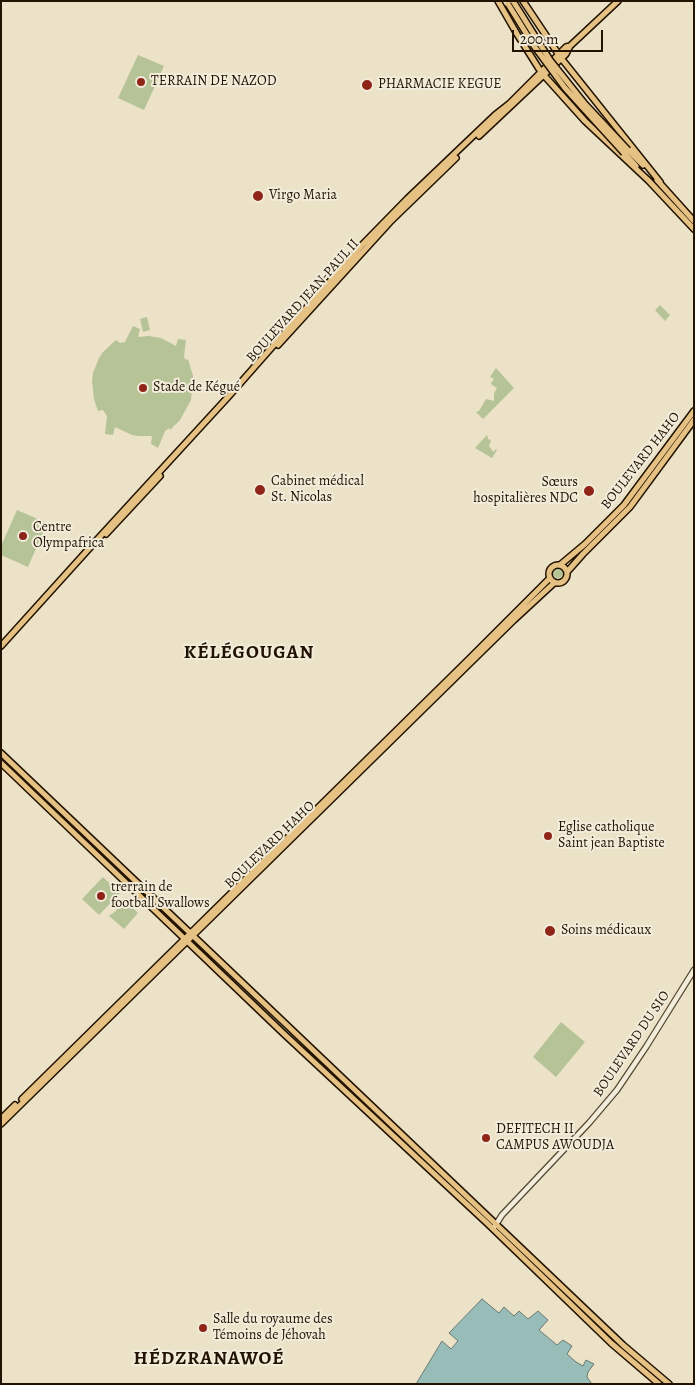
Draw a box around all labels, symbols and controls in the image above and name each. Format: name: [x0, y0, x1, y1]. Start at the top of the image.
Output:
scale bar: [515, 20, 606, 52]
text: 200 m: [520, 29, 559, 49]
place label: TERRAIN DE NAZOD: [151, 74, 277, 90]
marker: TERRAIN DE NAZOD: [135, 76, 147, 88]
place label: PHARMACIE KEGUE: [378, 77, 502, 93]
marker: PHARMACIE KEGUE: [360, 78, 374, 92]
place label: Virgo Maria: [269, 188, 337, 204]
marker: Virgo Maria: [251, 189, 265, 203]
street label: BOULEVARD JEAN-PAUL II: [243, 236, 363, 366]
place label: Stade de Kégué: [153, 380, 240, 396]
marker: Stade de Kégué: [137, 382, 149, 394]
street label: BOULEVARD HAHO: [598, 409, 684, 513]
place label: Cabinet médical St. Nicolas: [271, 474, 364, 507]
place label: Sœurs hospitalières NDC: [473, 475, 578, 508]
marker: Cabinet médical St. Nicolas: [253, 483, 267, 497]
marker: Sœurs hospitalières NDC: [582, 484, 596, 498]
place label: Centre Olympafrica: [33, 520, 104, 552]
marker: Centre Olympafrica: [17, 530, 29, 542]
district label: KÉLÉGOUGAN: [183, 642, 315, 664]
street label: BOULEVARD HAHO: [221, 798, 319, 892]
place label: Eglise catholique Saint jean Baptiste: [558, 820, 665, 852]
marker: Eglise catholique Saint jean Baptiste: [542, 830, 554, 842]
place label: trerrain de football Swallows: [111, 880, 210, 912]
marker: trerrain de football Swallows: [95, 890, 107, 902]
place label: Soins médicaux: [561, 923, 651, 939]
marker: Soins médicaux: [543, 924, 557, 938]
street label: BOULEVARD DU SIO: [590, 988, 674, 1100]
place label: DEFITECH II CAMPUS AWOUDJA: [496, 1122, 614, 1154]
marker: DEFITECH II CAMPUS AWOUDJA: [480, 1132, 492, 1144]
place label: Salle du royaume des Témoins de Jéhovah: [213, 1312, 333, 1344]
marker: Salle du royaume des Témoins de Jéhovah: [197, 1322, 209, 1334]
district label: HÉDZRANAWOÉ: [132, 1348, 286, 1370]

